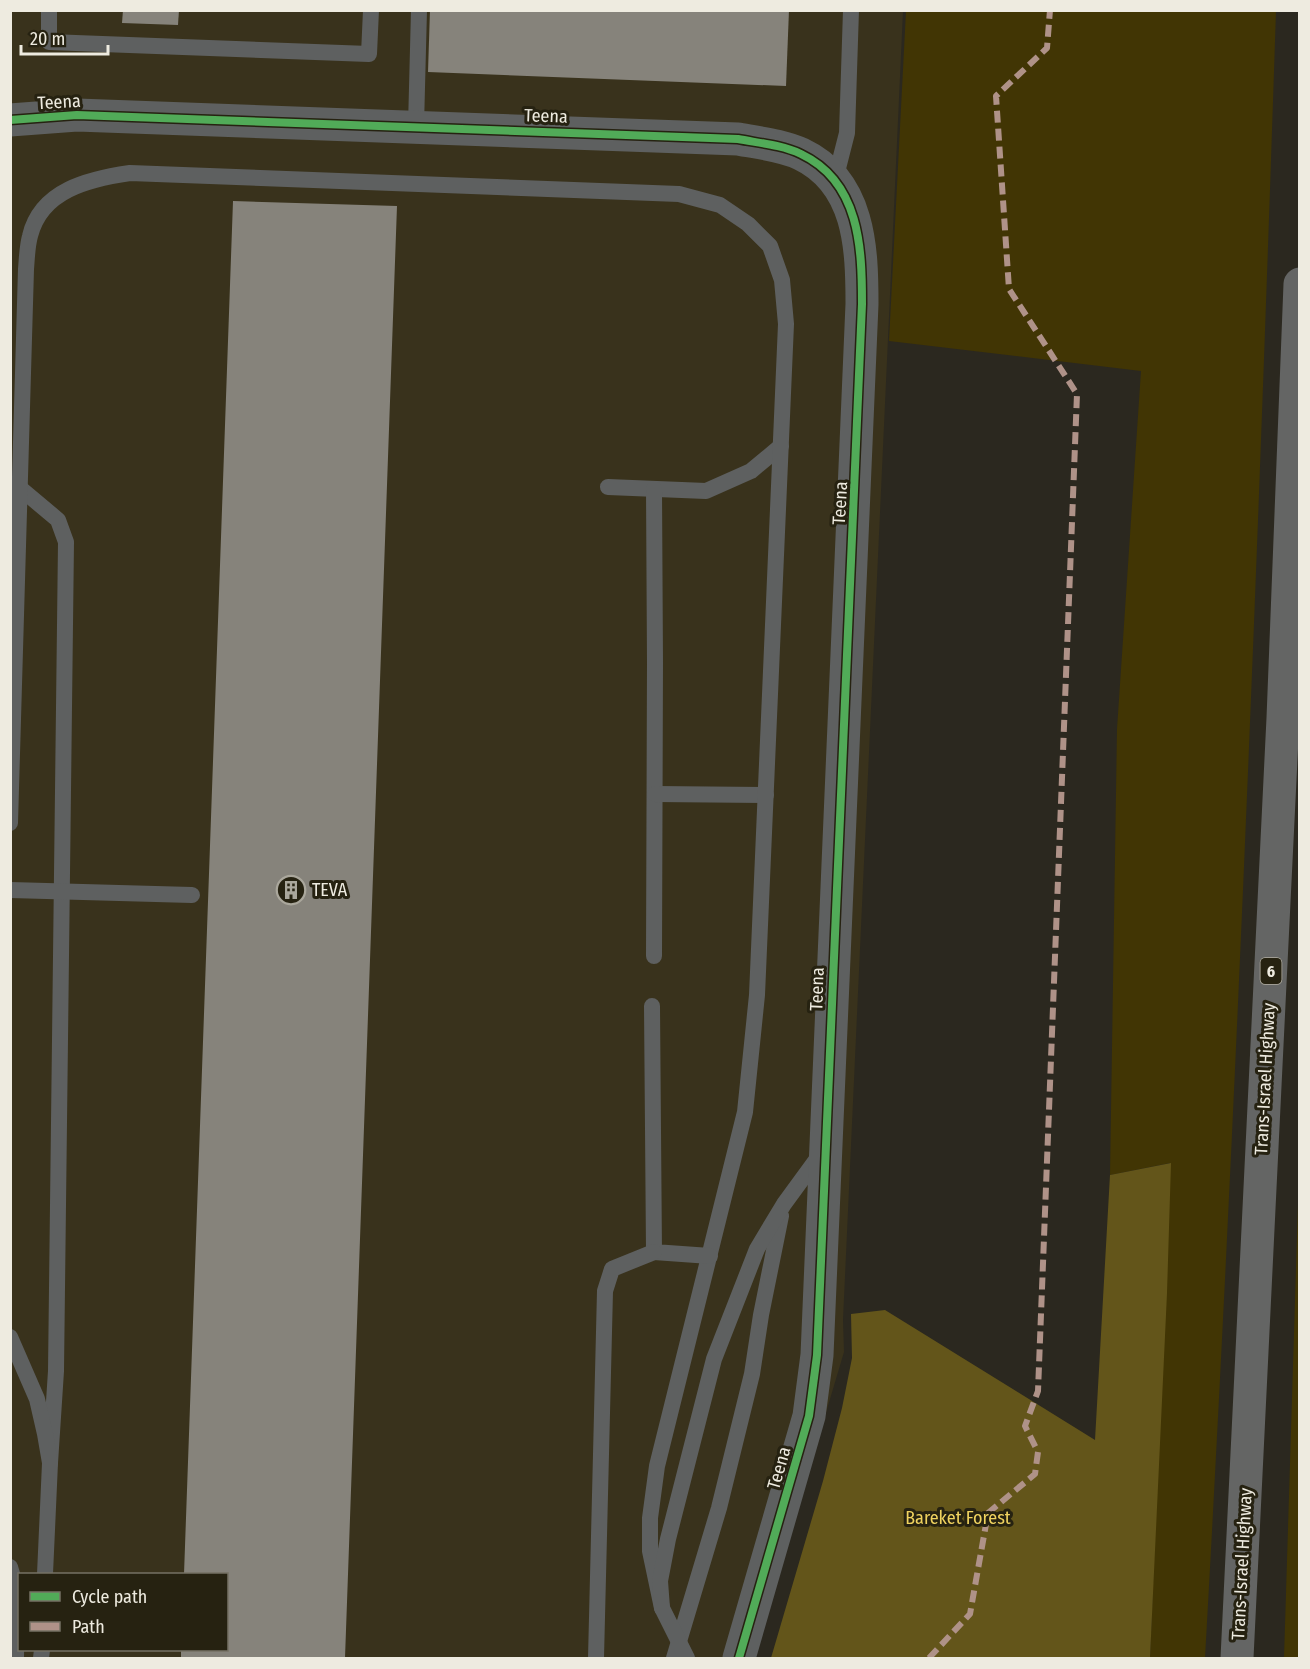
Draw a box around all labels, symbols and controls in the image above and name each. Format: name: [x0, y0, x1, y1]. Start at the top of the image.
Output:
scale bar: [21, 18, 108, 56]
text: 20 m: [30, 28, 65, 50]
street label: Teena: [37, 90, 81, 114]
street label: Teena: [524, 104, 568, 128]
street label: Teena: [828, 481, 852, 525]
building icon: TEVA: [275, 874, 307, 906]
place label: TEVA: [312, 879, 348, 901]
road number: 6: [1260, 958, 1282, 984]
street label: Teena: [805, 967, 829, 1011]
street label: Trans-Israel Highway: [1250, 1002, 1280, 1156]
street label: Teena: [762, 1444, 796, 1492]
street label: Trans-Israel Highway: [1227, 1487, 1257, 1641]
park label: Bareket Forest: [905, 1507, 1011, 1529]
legend: [18, 1573, 228, 1651]
text: Cycle path: [72, 1586, 147, 1608]
text: Path: [72, 1616, 105, 1638]

